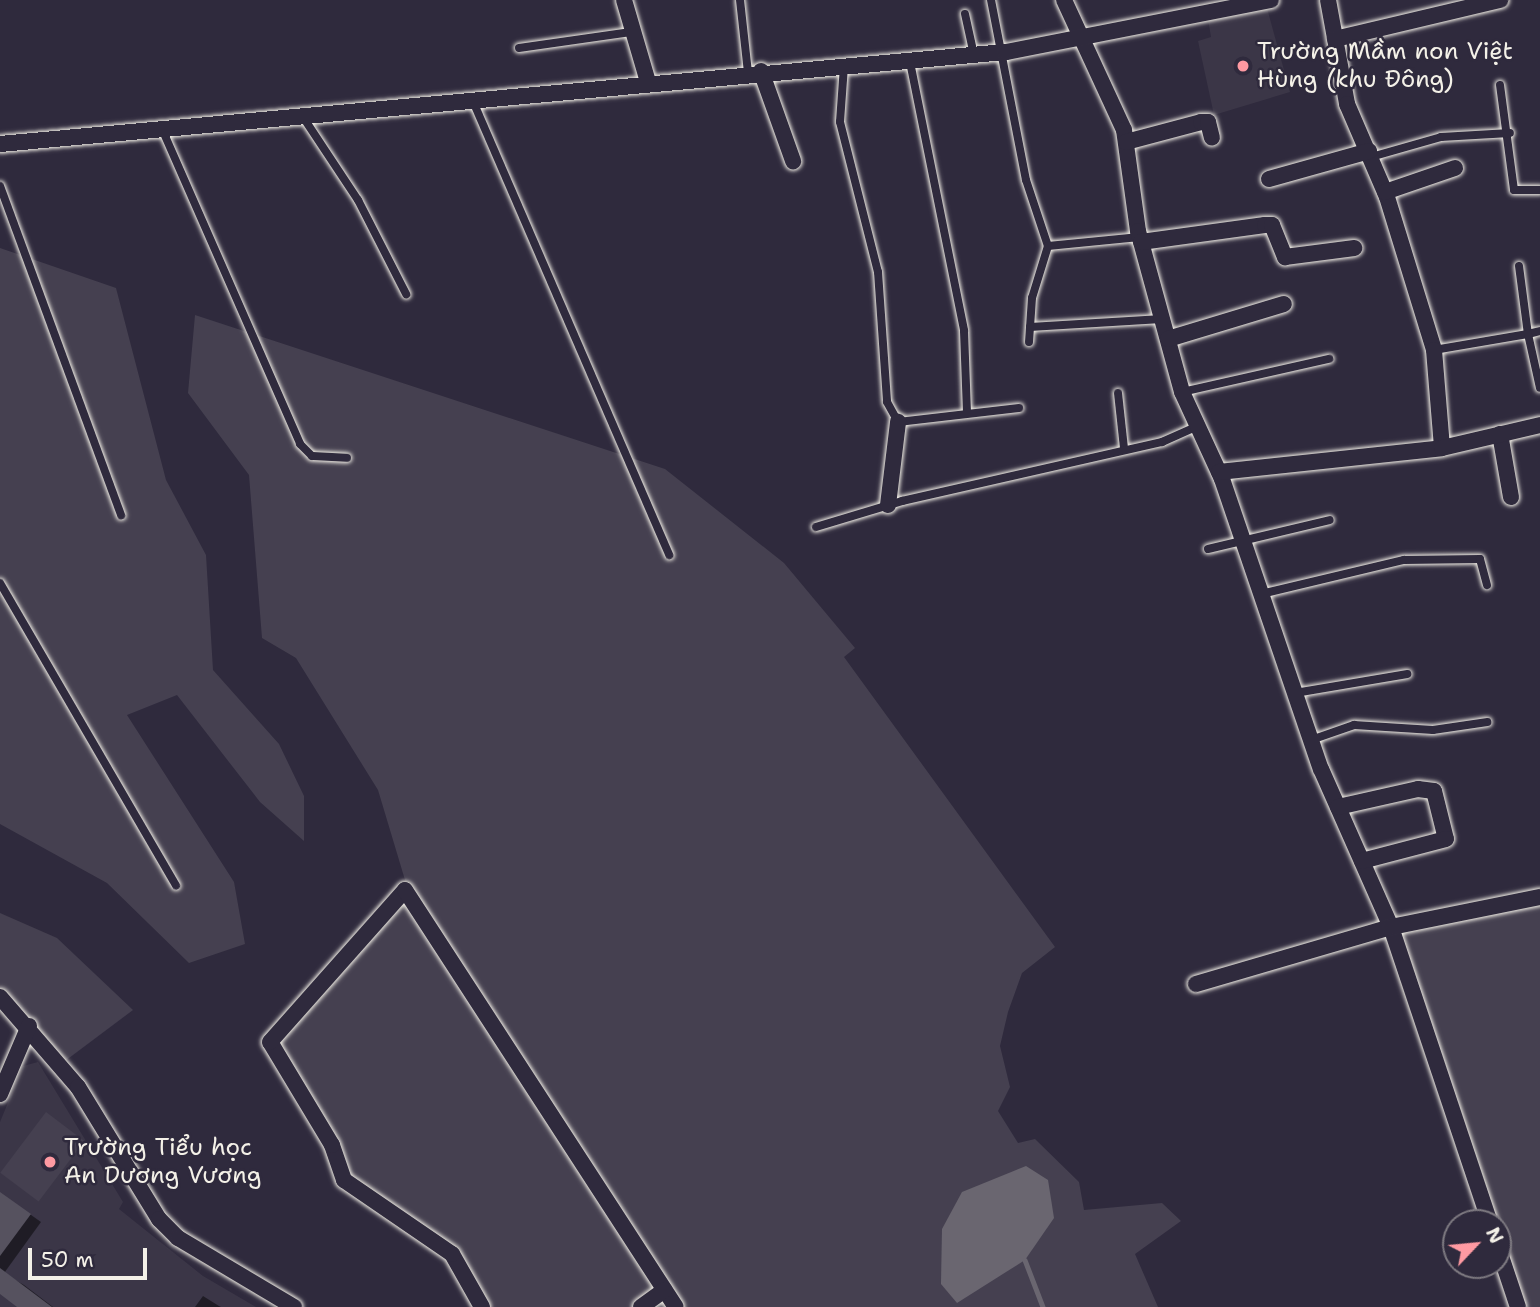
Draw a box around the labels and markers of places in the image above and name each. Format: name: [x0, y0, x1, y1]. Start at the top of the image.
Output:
place label: Trường Mầm non Việt Hùng (khu Đông): [1257, 38, 1513, 94]
marker: Trường Mầm non Việt Hùng (khu Đông): [1235, 58, 1251, 74]
place label: Trường Tiểu học An Dương Vương: [64, 1134, 262, 1190]
marker: Trường Tiểu học An Dương Vương: [42, 1154, 58, 1170]

